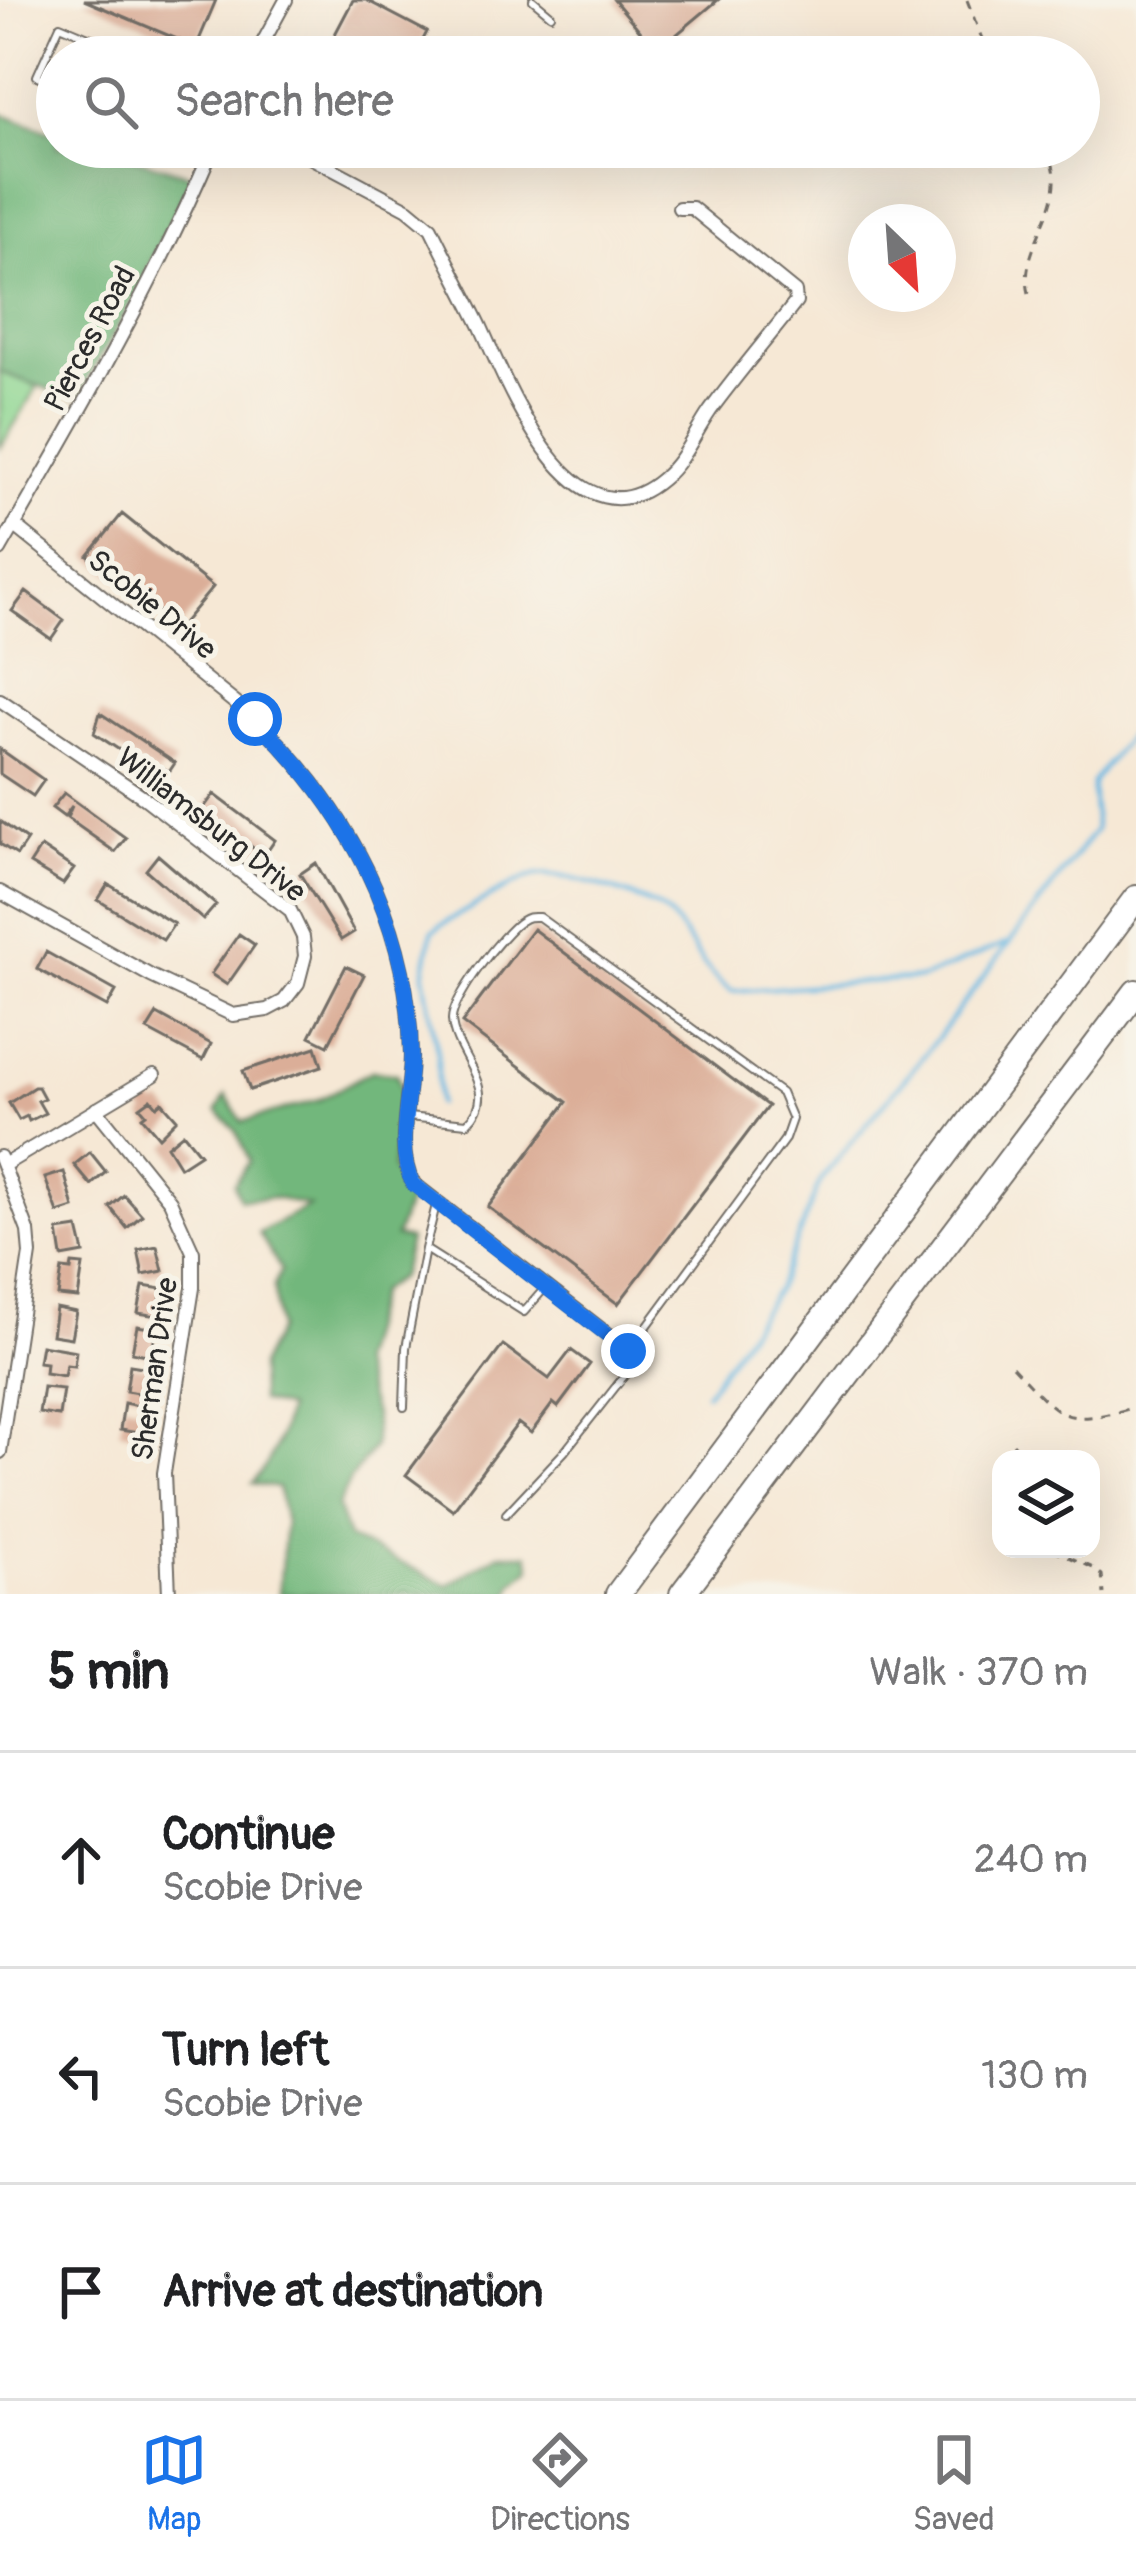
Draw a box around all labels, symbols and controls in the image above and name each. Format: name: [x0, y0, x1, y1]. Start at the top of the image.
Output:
search box: [36, 36, 1100, 168]
icon: search: [78, 69, 144, 135]
text: Search here: [174, 74, 394, 130]
north arrow: [848, 204, 956, 312]
street label: Pierces Road: [36, 260, 144, 418]
street label: Scobie Drive: [80, 542, 224, 668]
route start: [228, 692, 282, 746]
street label: Williamsburg Drive: [109, 740, 313, 911]
street label: Sherman Drive: [124, 1275, 186, 1463]
route end: [601, 1324, 655, 1378]
map controls: [992, 1450, 1100, 1558]
button: layers: [992, 1450, 1100, 1558]
text: 5 min: [48, 1640, 169, 1704]
text: Walk · 370 m: [869, 1648, 1088, 1697]
text: Continue: [162, 1807, 335, 1863]
icon: ahead: [48, 1827, 114, 1893]
text: 240 m: [974, 1835, 1088, 1884]
text: Scobie Drive: [162, 1863, 363, 1912]
text: Turn left: [162, 2023, 329, 2079]
icon: left: [48, 2043, 114, 2109]
text: 130 m: [981, 2051, 1088, 2100]
text: Scobie Drive: [162, 2079, 363, 2128]
icon: arrive: [48, 2259, 114, 2325]
text: Arrive at destination: [162, 2264, 543, 2320]
tab: Map: [141, 2427, 207, 2540]
tab: Directions: [490, 2427, 630, 2540]
tab: Saved: [913, 2427, 995, 2540]

